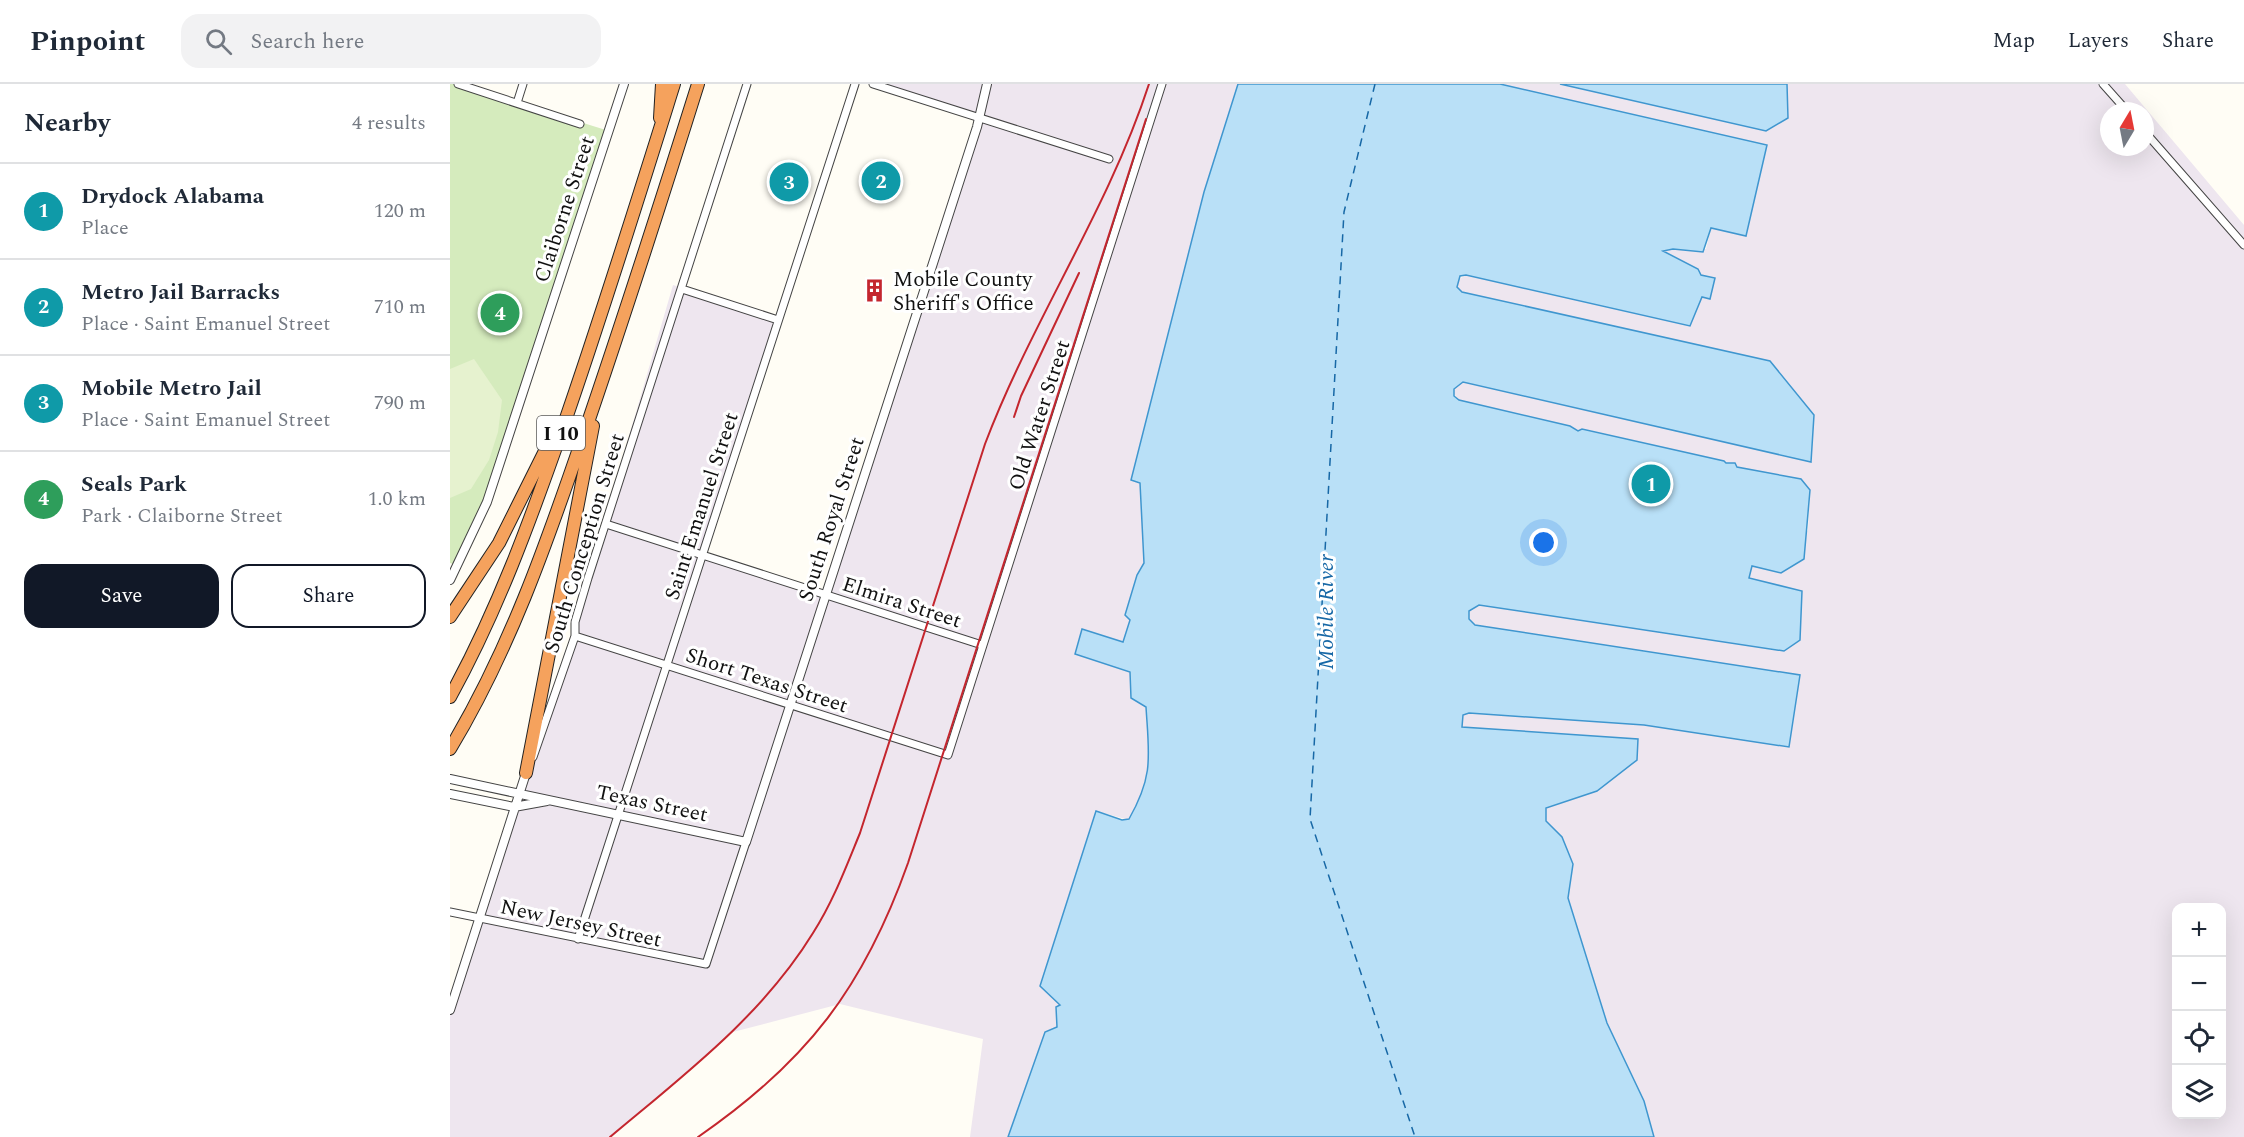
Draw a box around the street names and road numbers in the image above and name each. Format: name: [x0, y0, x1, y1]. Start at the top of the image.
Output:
street label: Claiborne Street: [526, 132, 604, 287]
street label: Old Water Street: [1000, 336, 1079, 495]
street label: Saint Emanuel Street: [656, 408, 747, 604]
road number: I 10: [537, 416, 585, 450]
street label: South Conception Street: [536, 429, 634, 657]
street label: South Royal Street: [790, 433, 874, 606]
street label: Elmira Street: [838, 569, 965, 637]
street label: Short Texas Street: [681, 640, 852, 722]
street label: Texas Street: [593, 777, 710, 831]
street label: New Jersey Street: [497, 891, 664, 957]

